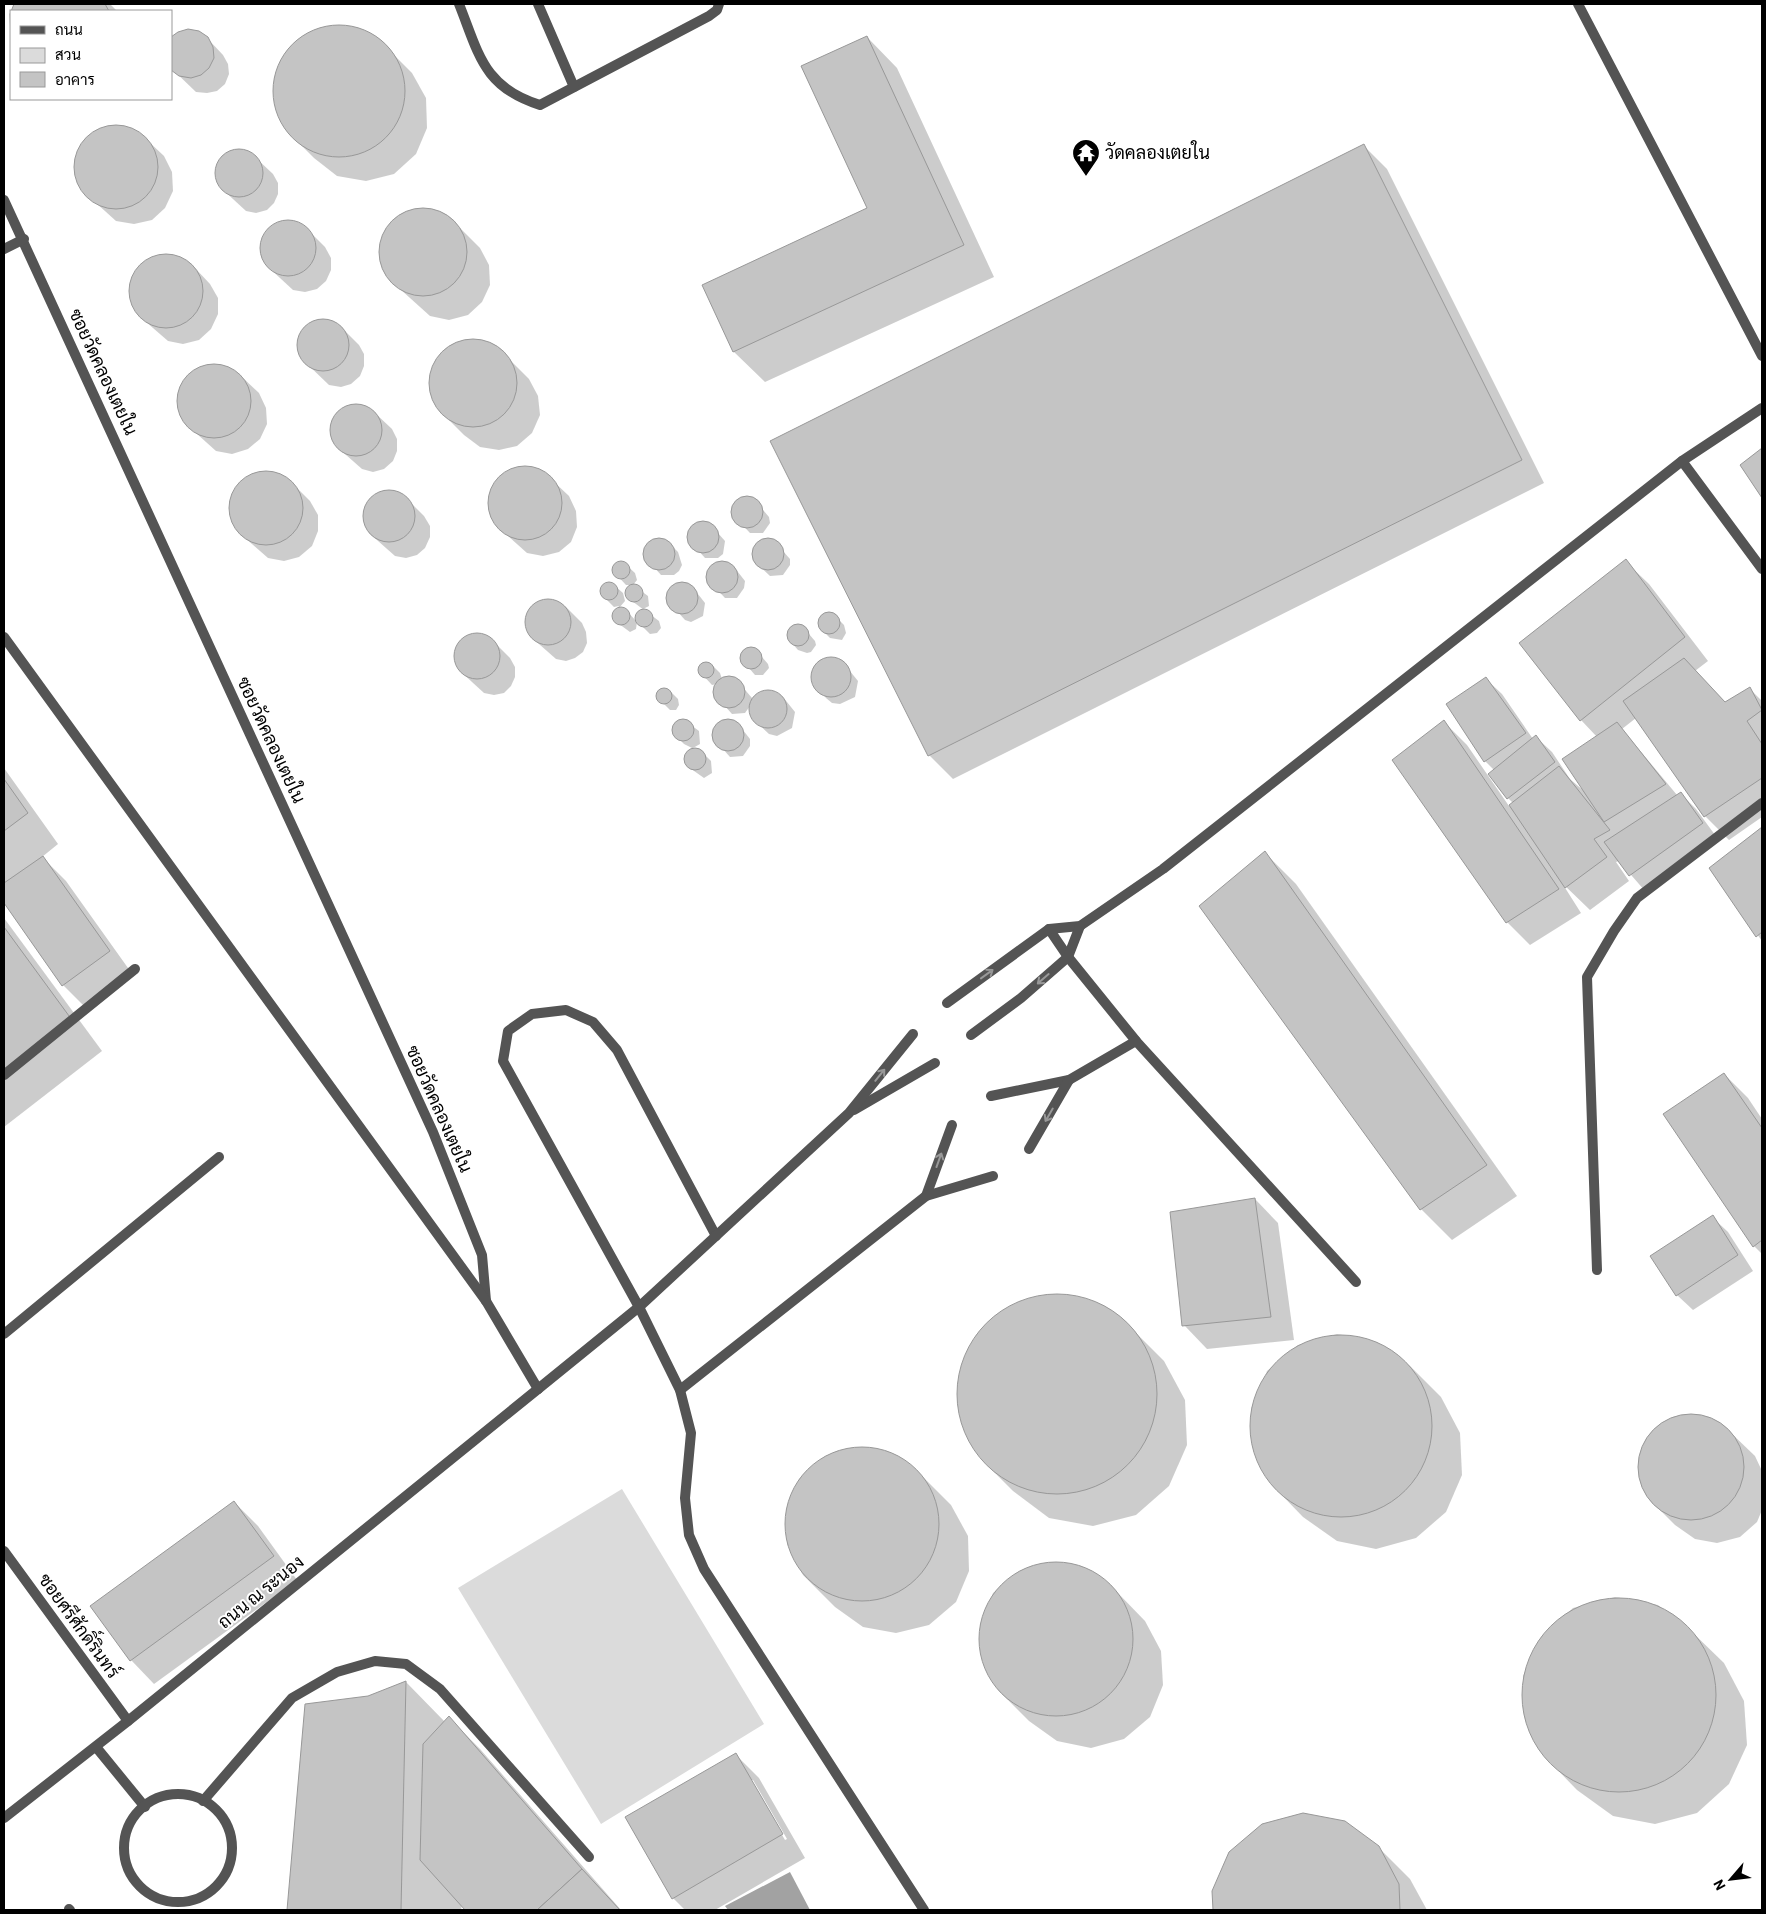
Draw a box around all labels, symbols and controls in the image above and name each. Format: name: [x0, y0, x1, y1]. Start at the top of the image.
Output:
legend: [10, 10, 172, 100]
text: ถนน: [55, 20, 83, 38]
text: สวน: [55, 45, 81, 63]
text: อาคาร: [55, 70, 95, 88]
temple icon: วัดคลองเตยใน: [1071, 138, 1101, 177]
place label: วัดคลองเตยใน: [1105, 140, 1210, 163]
street label: ซอยวัดคลองเตยใน: [65, 304, 144, 438]
street label: ซอยวัดคลองเตยใน: [233, 672, 312, 806]
one-way arrow: [980, 969, 994, 979]
one-way arrow: [1037, 973, 1050, 984]
street label: ซอยวัดคลองเตยใน: [402, 1041, 479, 1176]
one-way arrow: [874, 1069, 885, 1082]
one-way arrow: [1044, 1107, 1054, 1122]
one-way arrow: [935, 1153, 944, 1169]
street label: ถนน ณ ระนอง: [213, 1550, 308, 1633]
street label: ซอยศรีศักดิ์รินทร์: [34, 1566, 129, 1682]
north arrow: [1706, 1854, 1756, 1904]
text: N: [1709, 1877, 1729, 1893]

